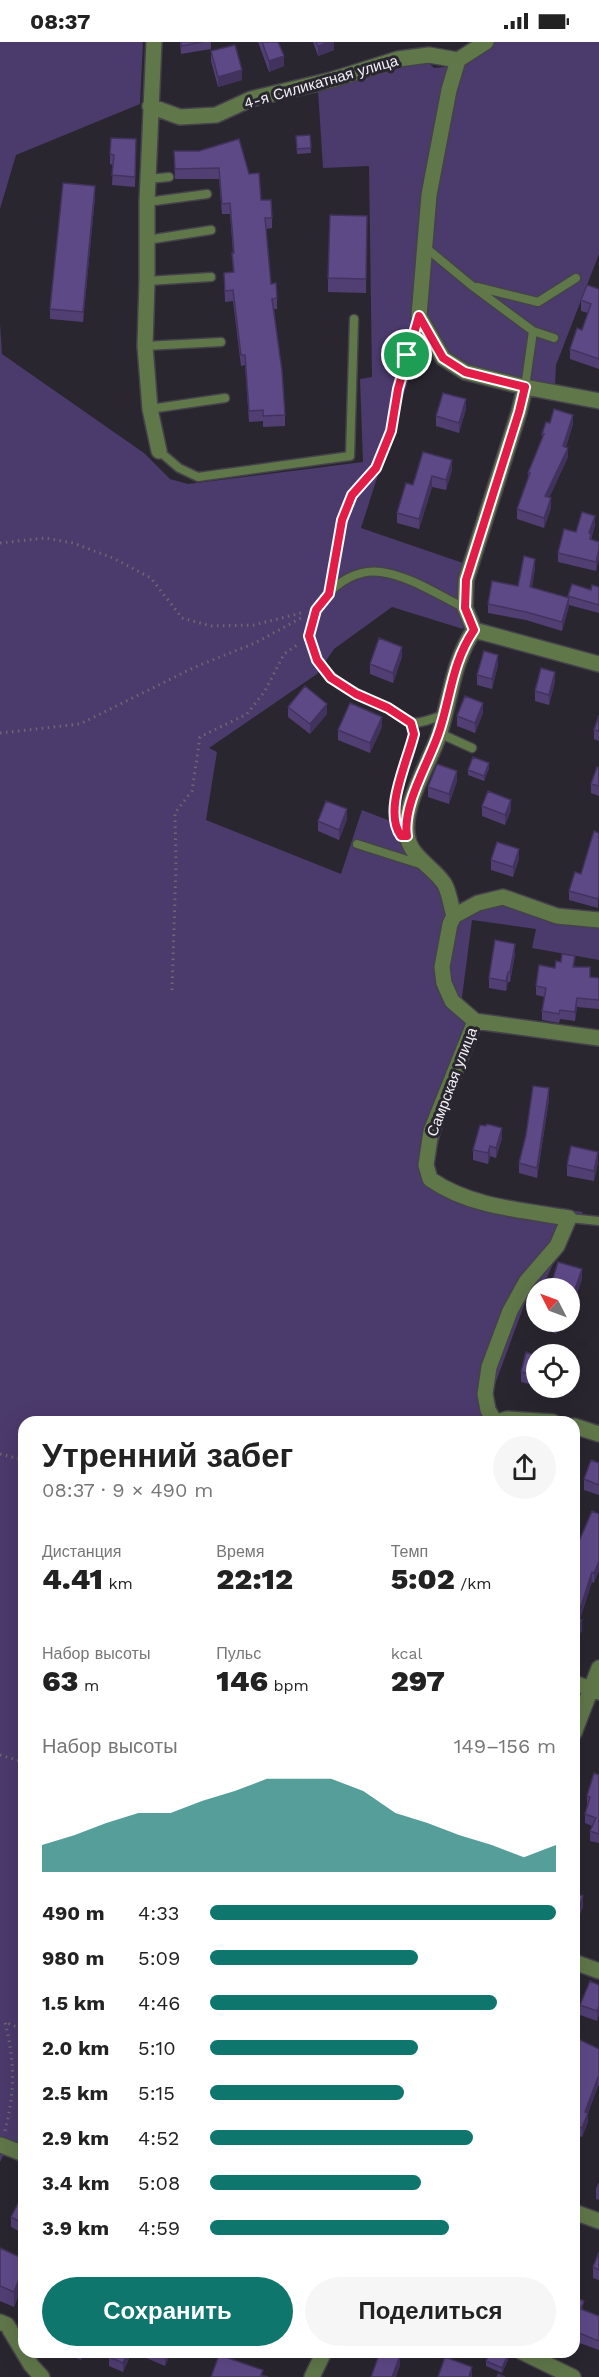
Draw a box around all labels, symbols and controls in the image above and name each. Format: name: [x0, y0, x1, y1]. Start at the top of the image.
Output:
text: 08:37: [30, 9, 90, 34]
street label: 4-я Силикатная улица: [242, 51, 401, 113]
pin: [381, 329, 432, 380]
icon: arrive: [390, 338, 423, 371]
street label: Самрская улица: [423, 1024, 481, 1139]
north arrow: [526, 1278, 580, 1332]
map controls: [526, 1278, 580, 1398]
button: locate: [526, 1344, 580, 1398]
text: Утренний забег: [42, 1436, 293, 1475]
button: share: [493, 1436, 556, 1499]
text: 08:37 · 9 × 490 m: [42, 1478, 213, 1502]
text: Дистанция: [42, 1542, 121, 1561]
text: Время: [216, 1542, 264, 1561]
text: Темп: [391, 1542, 428, 1561]
text: 4.41: [42, 1561, 103, 1596]
text: 22:12: [216, 1561, 293, 1596]
text: 5:02: [391, 1561, 455, 1596]
text: km: [103, 1574, 133, 1593]
text: /km: [455, 1574, 492, 1593]
text: Набор высоты: [42, 1644, 150, 1663]
text: Пульс: [216, 1644, 261, 1663]
text: kcal: [391, 1644, 422, 1663]
text: 63: [42, 1663, 78, 1698]
text: 146: [216, 1663, 268, 1698]
text: 297: [391, 1663, 445, 1698]
text: m: [78, 1676, 99, 1695]
text: bpm: [268, 1676, 309, 1695]
text: Набор высоты: [42, 1734, 178, 1758]
text: 149–156 m: [454, 1734, 556, 1758]
text: 490 m: [42, 1901, 105, 1925]
text: 4:33: [138, 1901, 179, 1925]
text: 980 m: [42, 1946, 104, 1970]
text: 5:09: [138, 1946, 180, 1970]
text: 1.5 km: [42, 1991, 105, 2015]
text: 4:46: [138, 1991, 181, 2015]
text: 2.0 km: [42, 2036, 109, 2060]
text: 5:10: [138, 2036, 176, 2060]
text: 2.5 km: [42, 2081, 108, 2105]
text: 5:15: [138, 2081, 175, 2105]
text: 2.9 km: [42, 2126, 109, 2150]
text: 4:52: [138, 2126, 179, 2150]
text: 3.4 km: [42, 2171, 109, 2195]
text: 5:08: [138, 2171, 180, 2195]
text: 3.9 km: [42, 2216, 109, 2240]
text: 4:59: [138, 2216, 180, 2240]
button: Сохранить: [42, 2277, 293, 2346]
button: Поделиться: [305, 2277, 556, 2346]

